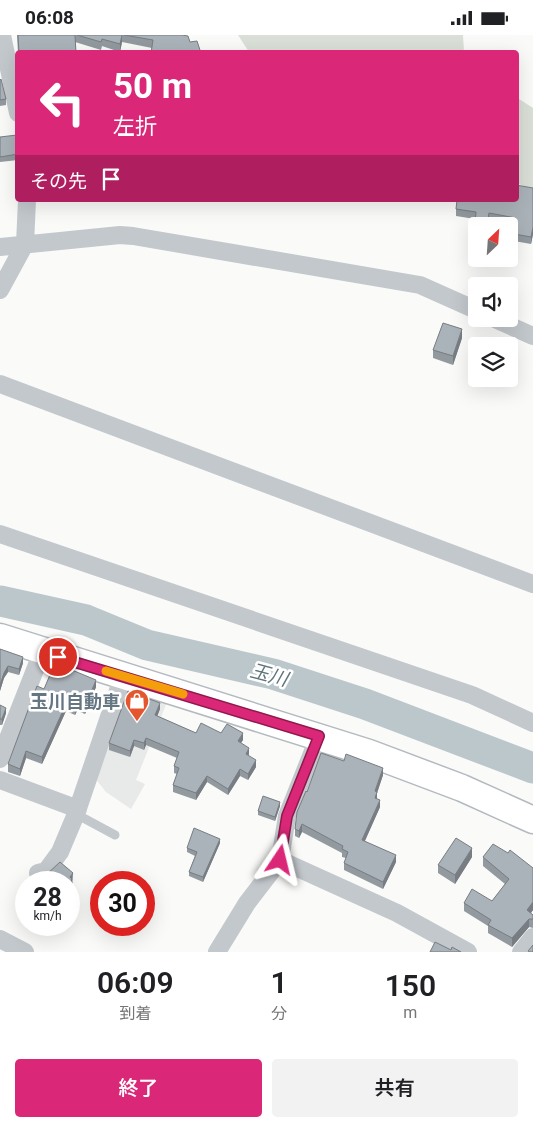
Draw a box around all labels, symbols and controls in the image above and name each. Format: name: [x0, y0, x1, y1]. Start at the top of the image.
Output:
text: 06:08: [25, 6, 74, 29]
text: 50 m: [113, 66, 192, 107]
icon: left: [30, 70, 95, 135]
text: 左折: [113, 114, 157, 139]
icon: arrive: [97, 165, 125, 193]
text: その先: [30, 170, 87, 193]
north arrow: [468, 217, 518, 267]
map controls: [468, 217, 518, 387]
button: sound: [468, 277, 518, 327]
button: layers: [468, 337, 518, 387]
pin: [37, 636, 79, 678]
icon: arrive: [44, 643, 72, 671]
water label: 玉川: [248, 659, 292, 692]
shop icon: 玉川自動車: [124, 688, 150, 722]
place label: 玉川自動車: [30, 691, 120, 712]
position arrow: [253, 833, 305, 885]
speed limit sign: 30: [90, 871, 155, 936]
text: 28: [33, 883, 62, 912]
text: km/h: [33, 909, 62, 923]
text: 06:09: [97, 965, 174, 1000]
text: 1: [271, 965, 288, 1000]
text: 150: [385, 968, 436, 1003]
text: m: [403, 1003, 417, 1022]
text: 到着: [119, 1004, 151, 1023]
text: 分: [271, 1004, 287, 1023]
button: 終了: [15, 1059, 262, 1117]
button: 共有: [272, 1059, 518, 1117]

